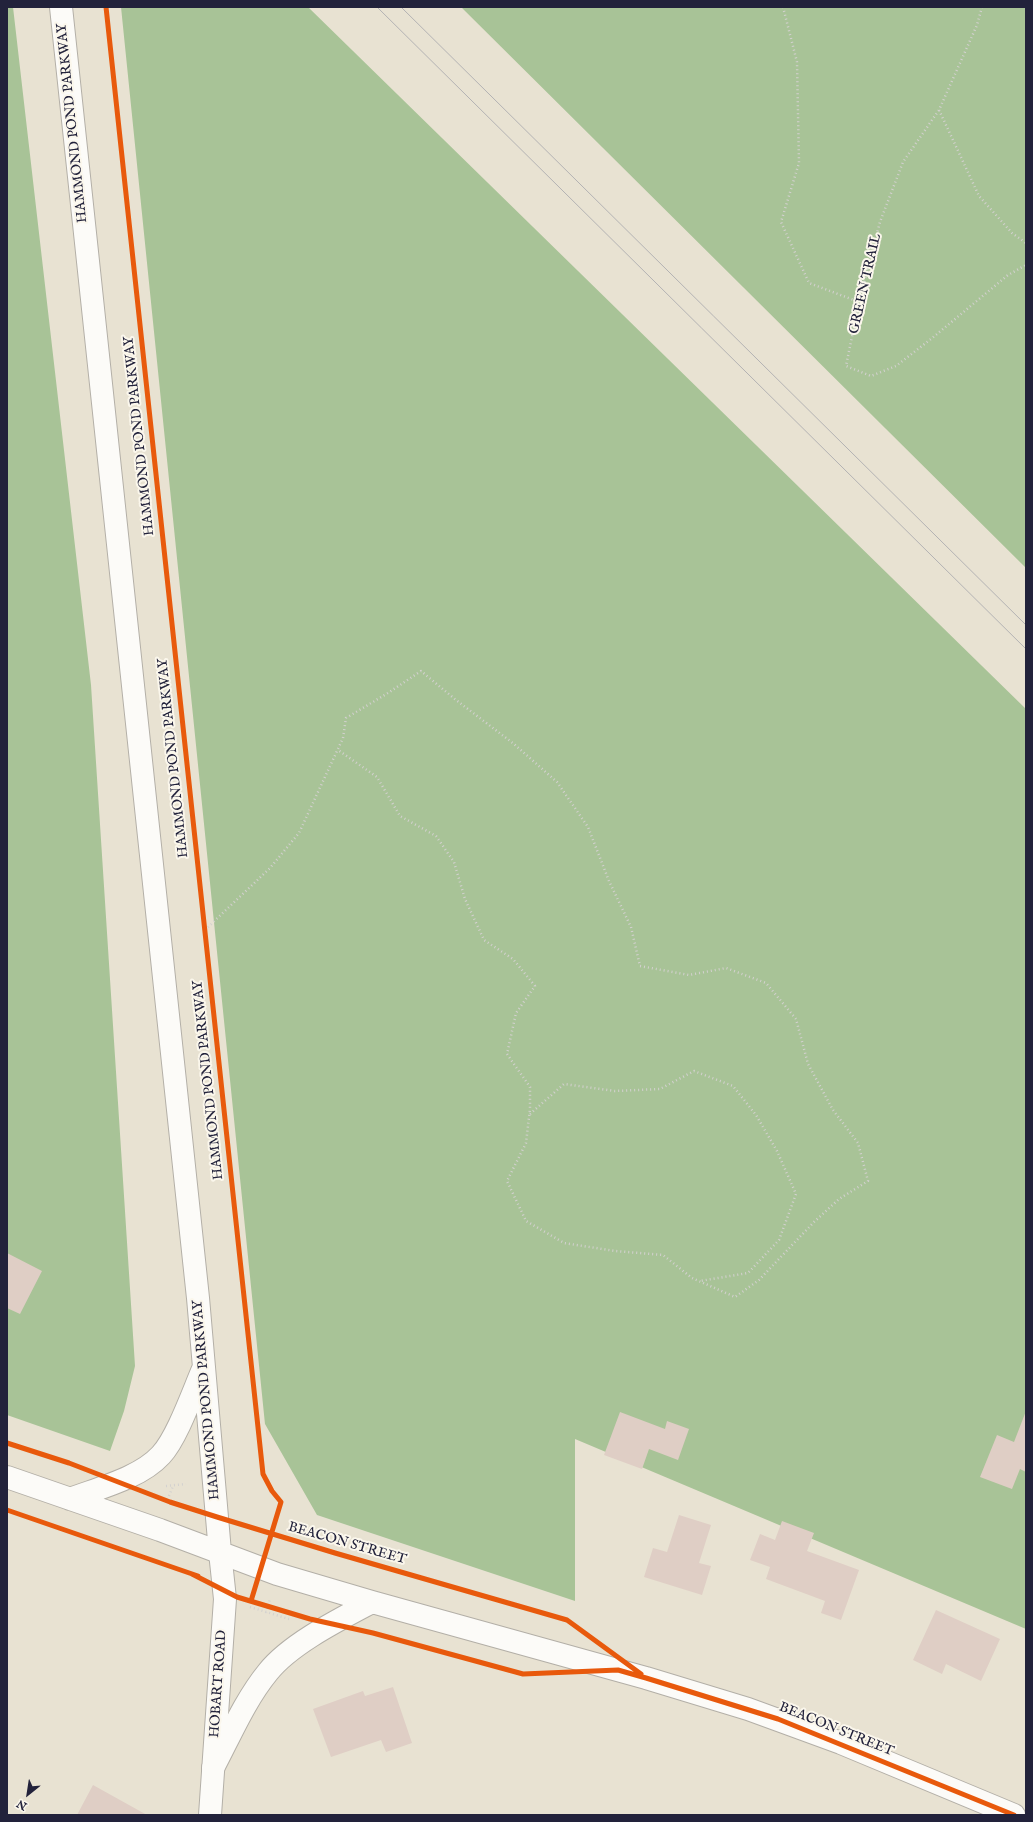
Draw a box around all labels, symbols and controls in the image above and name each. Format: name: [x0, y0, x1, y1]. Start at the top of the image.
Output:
street label: HAMMOND POND PARKWAY: [54, 22, 92, 224]
street label: GREEN TRAIL: [846, 232, 886, 336]
street label: HAMMOND POND PARKWAY: [121, 335, 159, 537]
street label: HAMMOND POND PARKWAY: [155, 657, 193, 859]
street label: HAMMOND POND PARKWAY: [190, 979, 228, 1181]
street label: HAMMOND POND PARKWAY: [190, 1299, 224, 1501]
street label: BEACON STREET: [286, 1519, 408, 1569]
street label: HOBART ROAD: [207, 1630, 231, 1738]
street label: BEACON STREET: [776, 1699, 896, 1761]
north arrow: [8, 1774, 48, 1814]
text: N: [14, 1796, 30, 1813]

